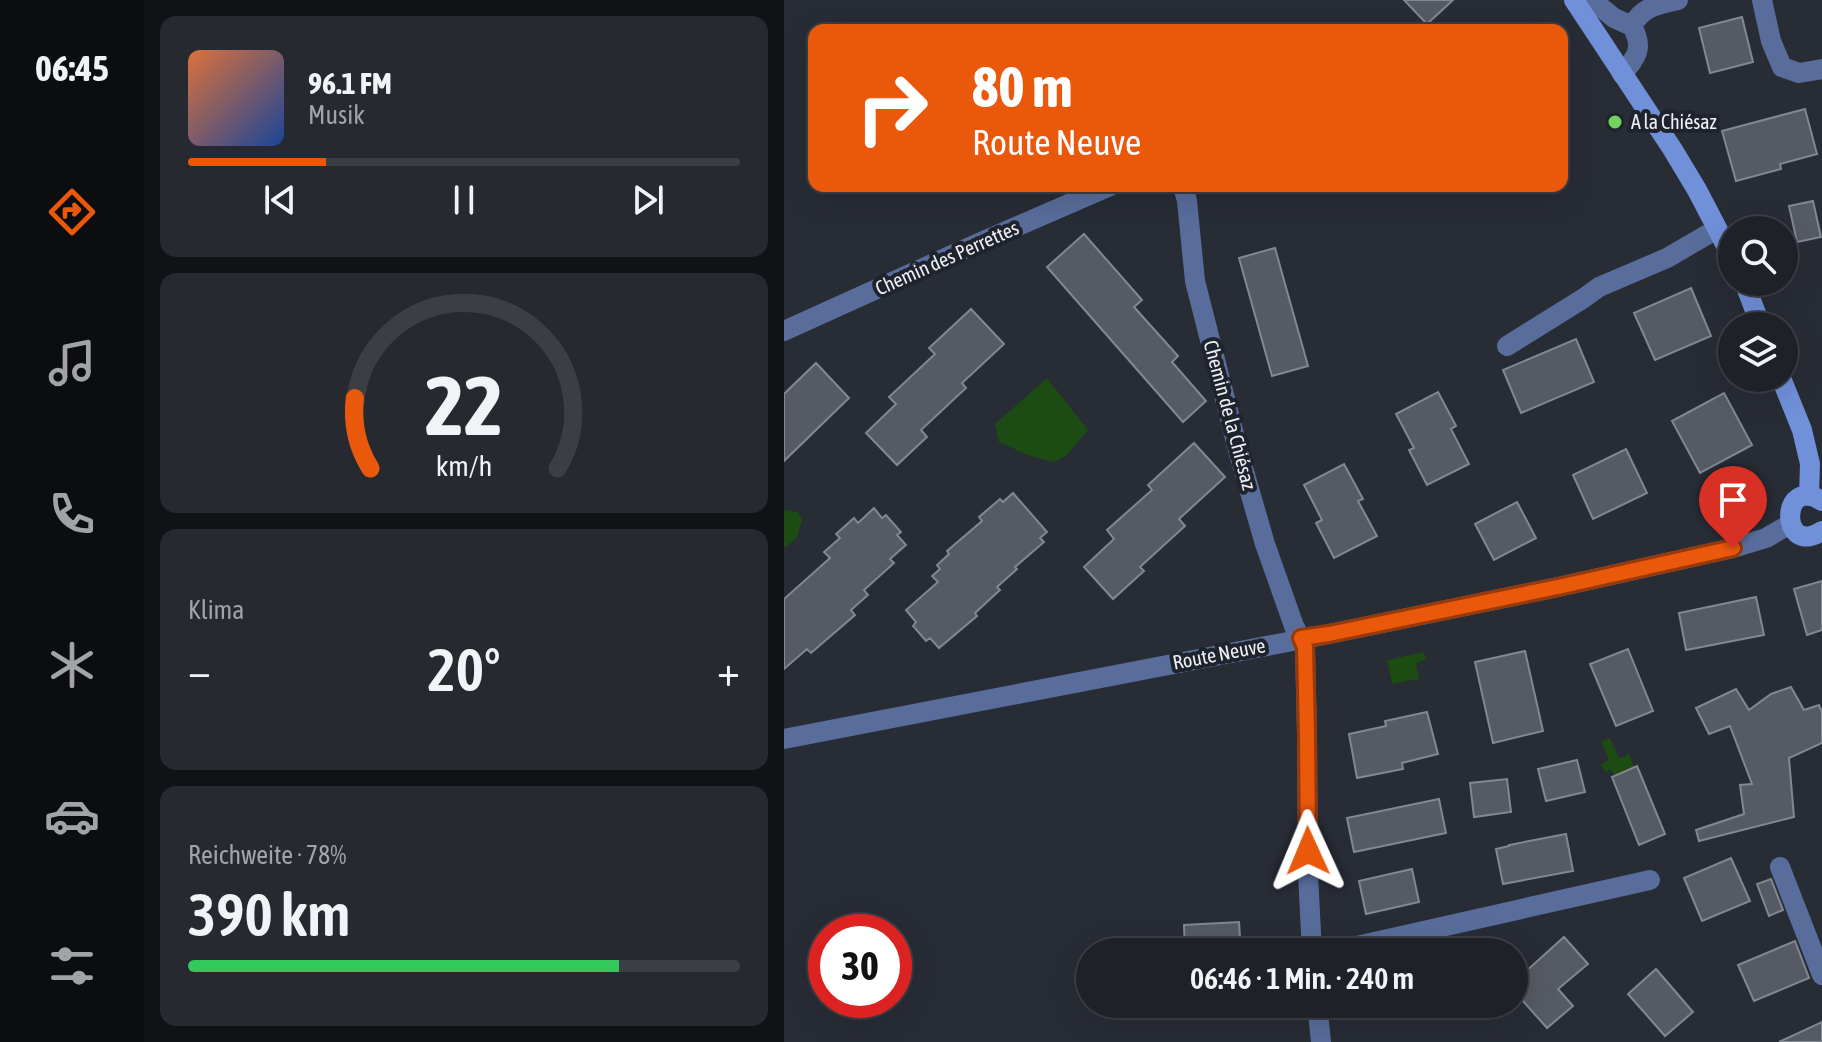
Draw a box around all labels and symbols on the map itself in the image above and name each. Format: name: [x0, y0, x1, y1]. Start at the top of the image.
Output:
place label: A la Chiésaz: [1631, 110, 1717, 133]
marker: A la Chiésaz: [1606, 113, 1624, 131]
street label: Chemin des Perrettes: [871, 216, 1022, 299]
street label: Chemin de la Chiésaz: [1199, 338, 1261, 492]
pin: [1699, 466, 1767, 548]
street label: Route Neuve: [1171, 633, 1267, 674]
position arrow: [1266, 809, 1350, 893]
speed limit sign: 30: [808, 914, 912, 1018]

